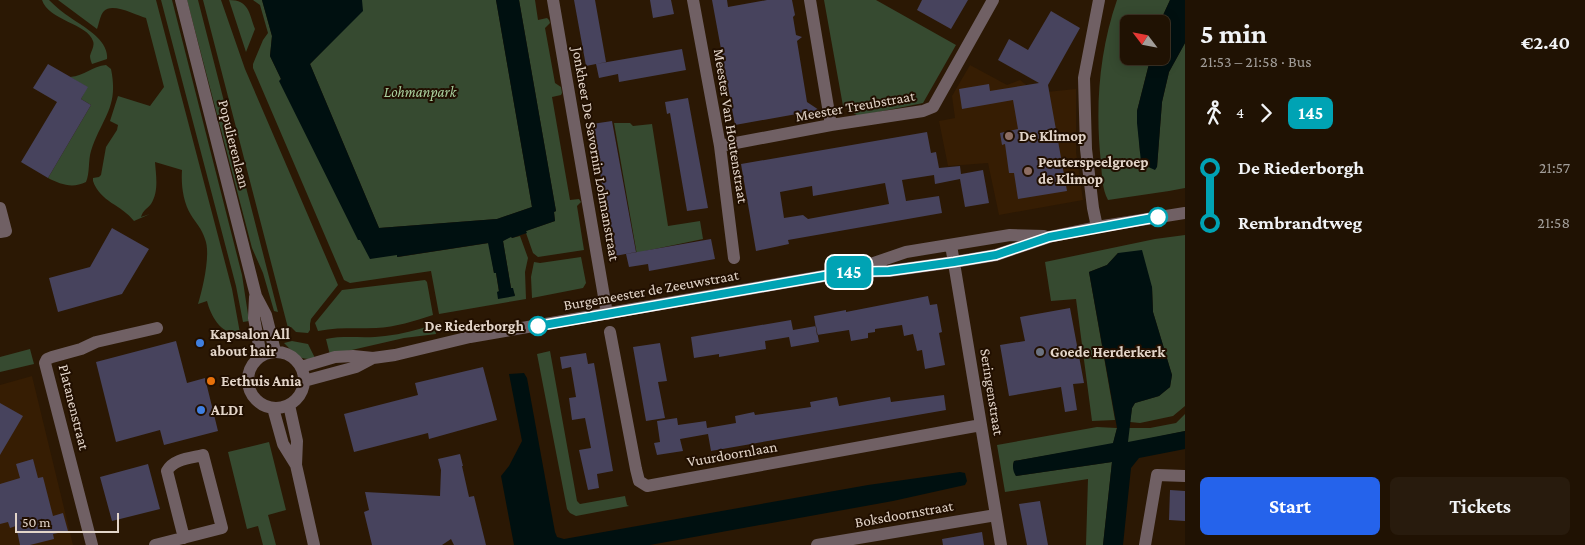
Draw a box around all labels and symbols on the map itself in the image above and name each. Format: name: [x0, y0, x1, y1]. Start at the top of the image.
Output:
north arrow: [1120, 15, 1170, 65]
street label: Jonkheer De Savornin Lohmanstraat: [568, 44, 623, 263]
street label: Meester Van Houtenstraat: [711, 48, 751, 205]
park label: Lohmanpark: [384, 84, 458, 101]
street label: Meester Treubstraat: [794, 87, 917, 124]
street label: Populierenlaan: [214, 98, 253, 190]
place label: De Klimop: [1019, 128, 1086, 144]
marker: De Klimop: [1003, 130, 1015, 142]
place label: Peuterspeelgroep de Klimop: [1038, 154, 1148, 187]
marker: Peuterspeelgroep de Klimop: [1022, 165, 1034, 177]
unlabelled marker: [1148, 207, 1168, 227]
line badge: 145: [820, 256, 878, 288]
street label: Burgemeester de Zeeuwstraat: [562, 267, 741, 314]
marker: De Riederborgh: [528, 316, 548, 336]
place label: De Riederborgh: [424, 318, 524, 334]
place label: Kapsalon All about hair: [210, 326, 290, 359]
marker: Kapsalon All about hair: [194, 337, 206, 349]
place label: Goede Herderkerk: [1050, 344, 1166, 360]
marker: Goede Herderkerk: [1034, 346, 1046, 358]
street label: Seringenstraat: [976, 348, 1007, 438]
street label: Platanenstraat: [56, 363, 93, 452]
place label: Eethuis Ania: [221, 373, 302, 389]
marker: Eethuis Ania: [205, 375, 217, 387]
place label: ALDI: [210, 402, 243, 418]
marker: ALDI: [195, 404, 207, 416]
street label: Vuurdoornlaan: [686, 438, 778, 470]
street label: Boksdoornstraat: [854, 497, 955, 531]
scale bar: [15, 510, 119, 533]

